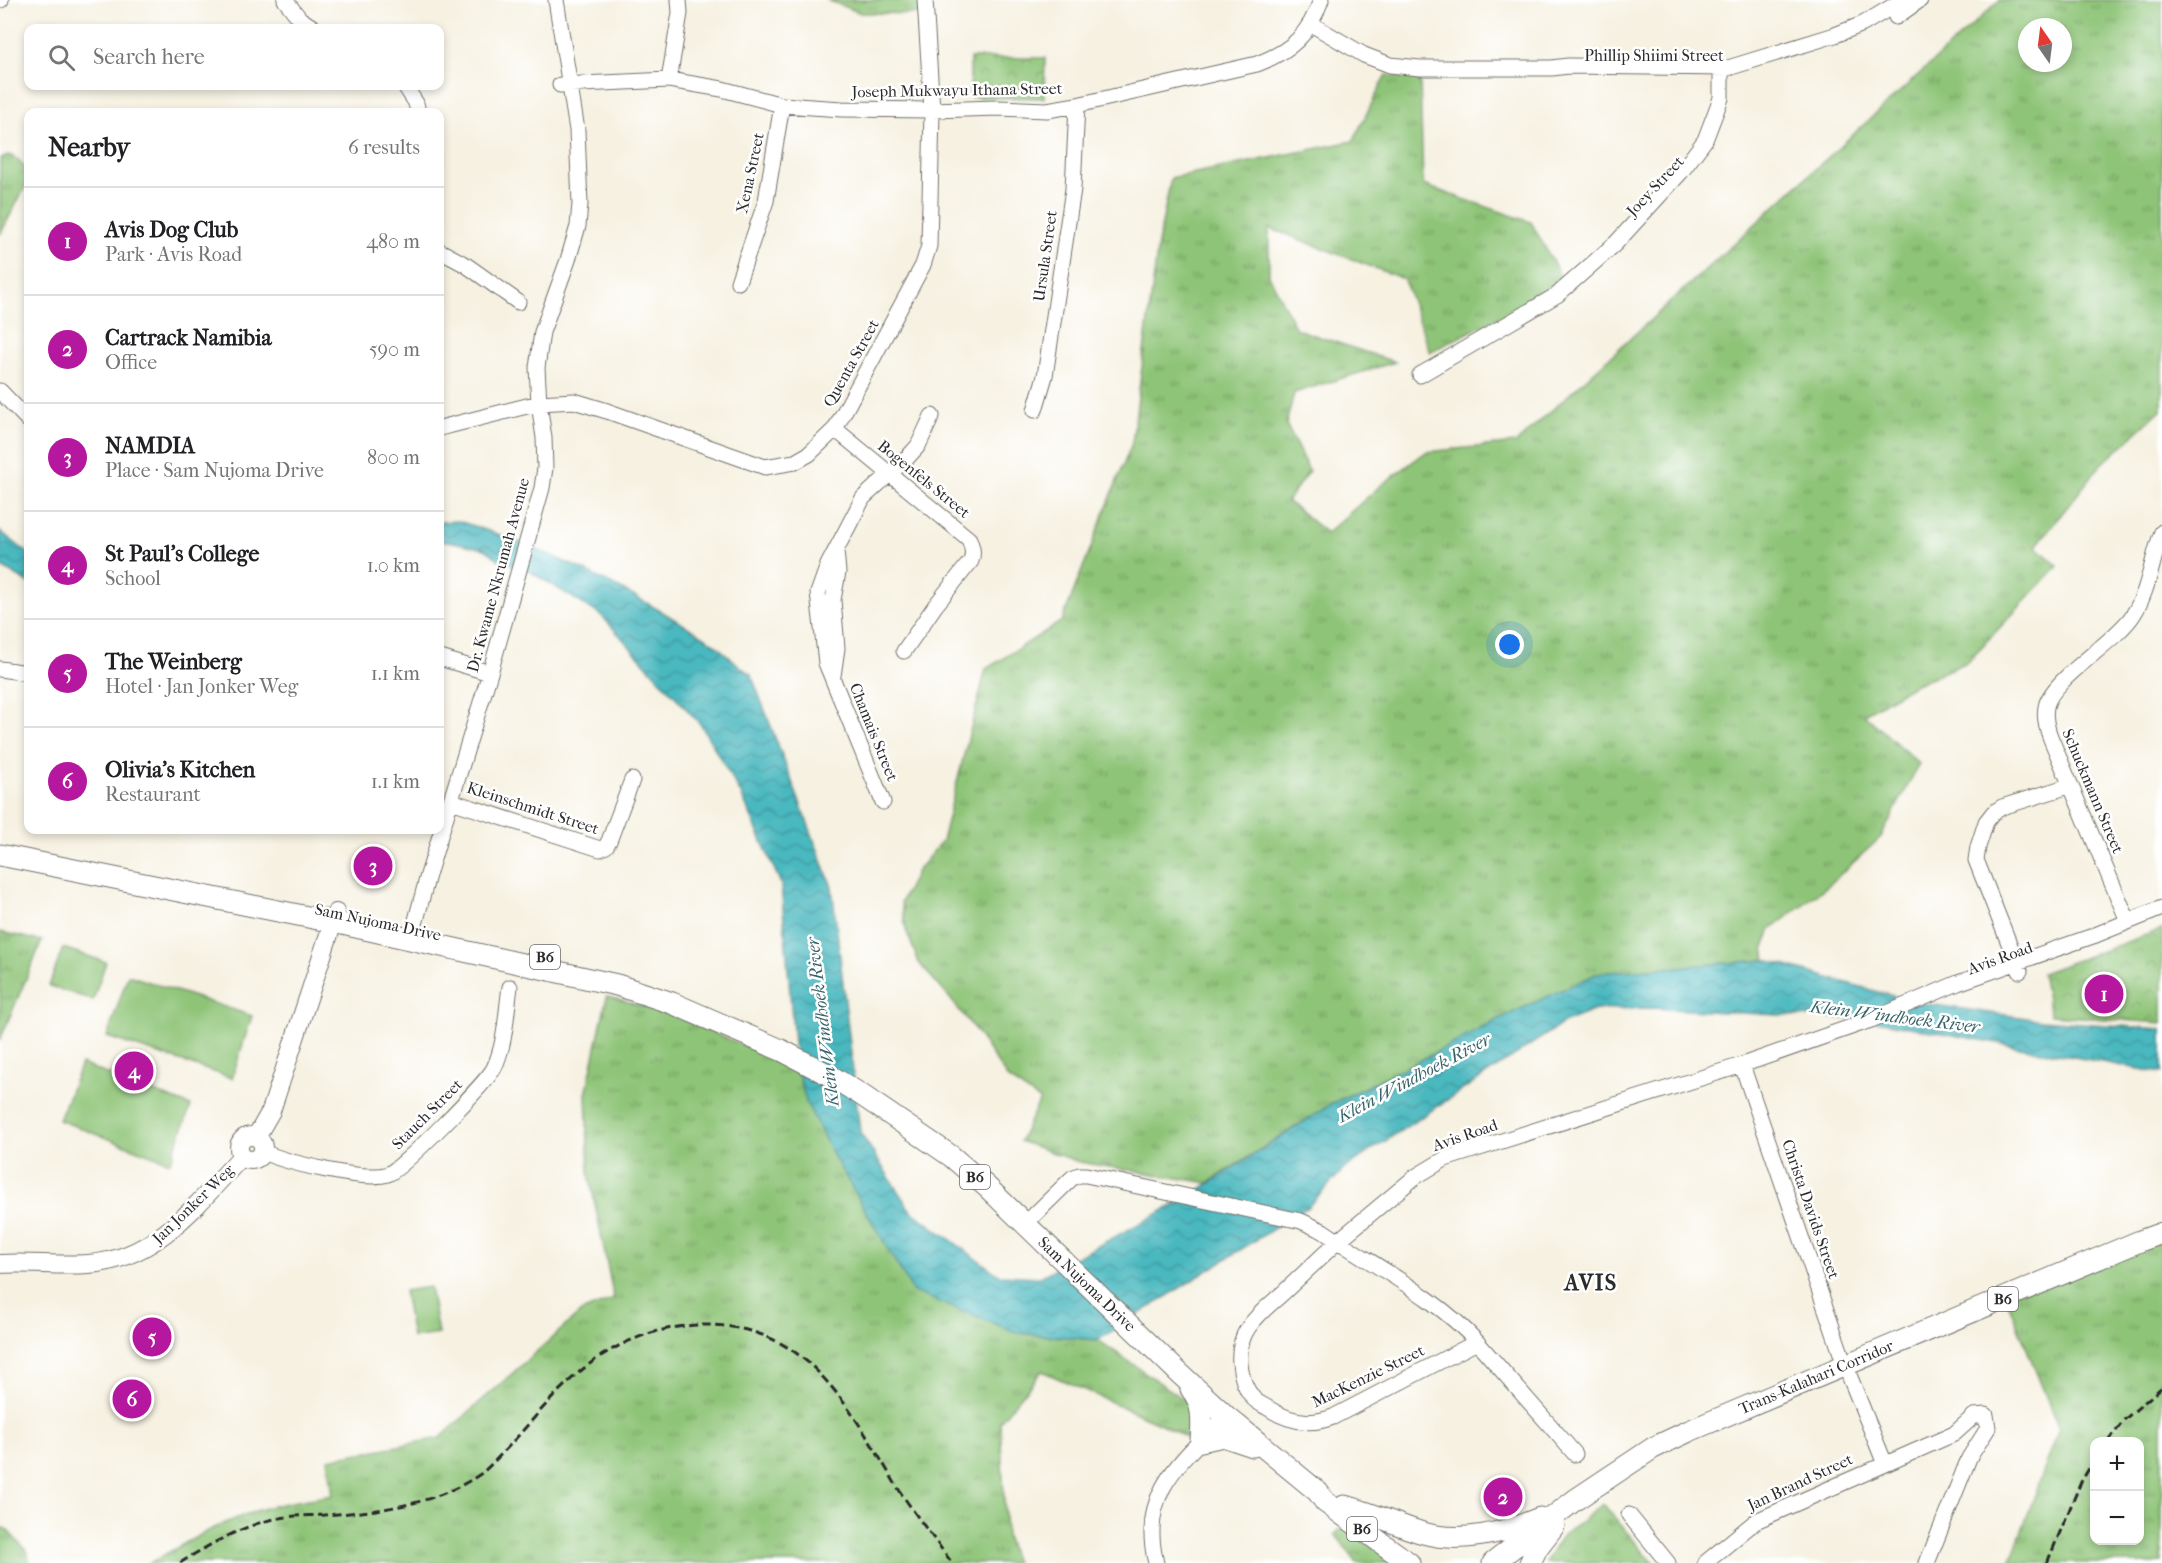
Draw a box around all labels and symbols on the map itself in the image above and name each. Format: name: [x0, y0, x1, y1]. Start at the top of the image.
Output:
north arrow: [2018, 18, 2072, 72]
street label: Phillip Shiimi Street: [1584, 46, 1724, 65]
street label: Joseph Mukwayu Ithana Street: [850, 79, 1063, 101]
street label: Xena Street: [732, 130, 768, 215]
street label: Joey Street: [1621, 152, 1688, 222]
street label: Ursula Street: [1029, 209, 1061, 303]
street label: Quenta Street: [819, 316, 883, 410]
street label: Bogenfels Street: [874, 436, 974, 522]
street label: Dr. Kwame Nkrumah Avenue: [463, 476, 533, 674]
your location: [1495, 630, 1524, 659]
street label: Chamais Street: [846, 680, 902, 784]
street label: Schuckmann Street: [2058, 726, 2128, 856]
street label: Kleinschmidt Street: [465, 778, 602, 838]
pin: 3: [354, 844, 392, 888]
street label: Sam Nujoma Drive: [313, 899, 443, 945]
water label: Klein Windhoek River: [802, 934, 844, 1110]
street label: Avis Road: [1964, 937, 2035, 979]
road number: B6: [530, 945, 560, 969]
pin: 1: [2084, 972, 2124, 1016]
water label: Klein Windhoek River: [1807, 996, 1983, 1038]
water label: Klein Windhoek River: [1332, 1028, 1496, 1128]
pin: 4: [114, 1048, 154, 1094]
street label: Stauch Street: [388, 1075, 466, 1153]
street label: Avis Road: [1429, 1115, 1500, 1155]
street label: Christa Davids Street: [1778, 1137, 1844, 1281]
street label: Jan Jonker Weg: [147, 1160, 238, 1249]
road number: B6: [960, 1165, 990, 1189]
street label: Sam Nujoma Drive: [1034, 1233, 1140, 1336]
district label: AVIS: [1562, 1270, 1618, 1296]
road number: B6: [1988, 1287, 2018, 1311]
pin: 5: [132, 1314, 172, 1360]
street label: Trans-Kalahari Corridor: [1736, 1336, 1896, 1418]
street label: MacKenzie Street: [1309, 1340, 1428, 1411]
pin: 6: [112, 1376, 152, 1422]
street label: Jan Brand Street: [1743, 1449, 1856, 1516]
pin: 2: [1484, 1474, 1522, 1520]
road number: B6: [1347, 1517, 1377, 1541]

